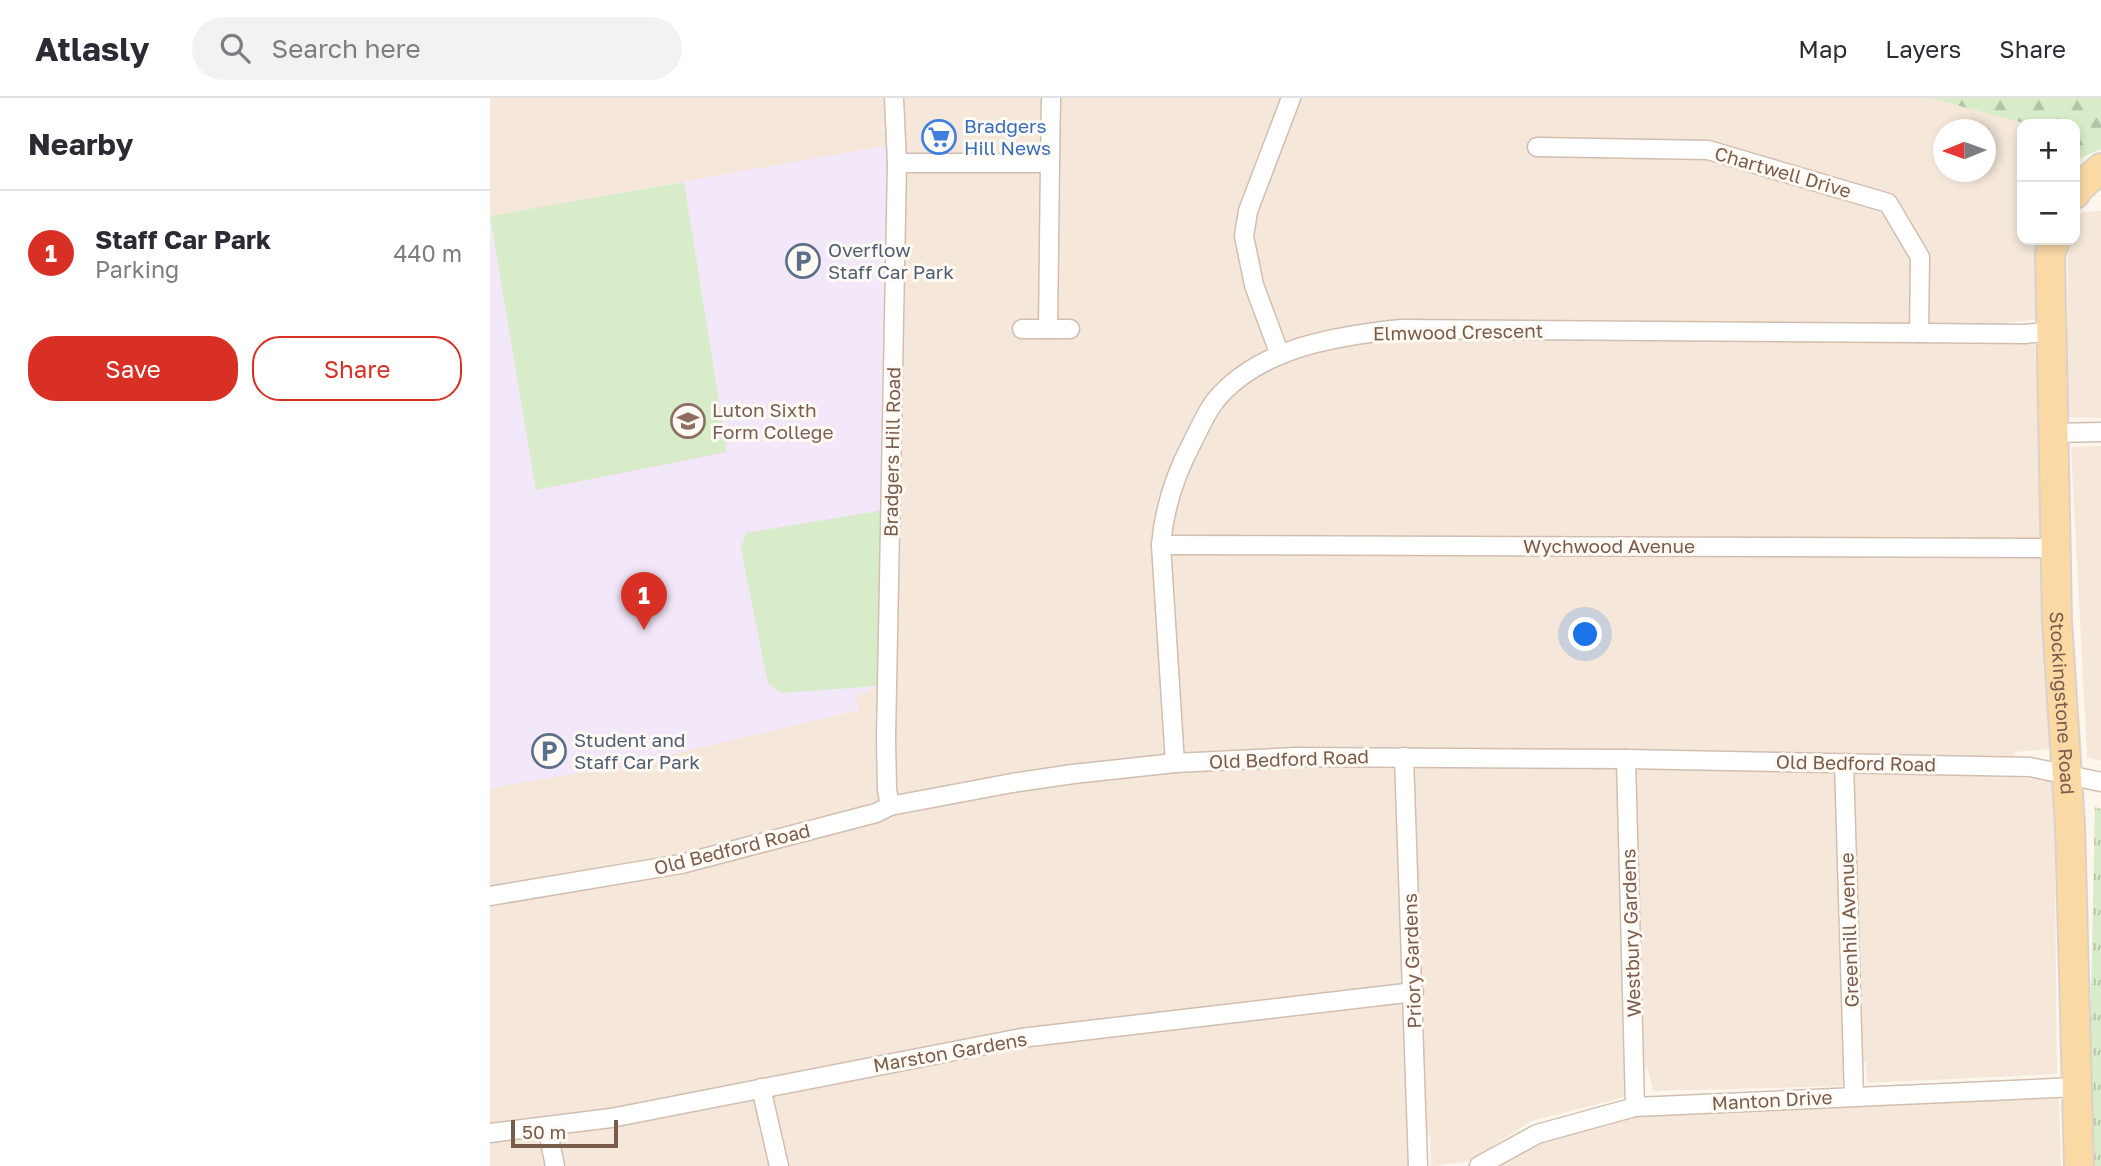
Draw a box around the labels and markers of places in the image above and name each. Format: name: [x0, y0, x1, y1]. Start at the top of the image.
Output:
place label: Bradgers Hill News: [964, 114, 1051, 159]
supermarket icon: Bradgers Hill News: [920, 118, 958, 156]
place label: Overflow Staff Car Park: [828, 238, 954, 283]
parking icon: Overflow Staff Car Park: [784, 242, 822, 280]
place label: Luton Sixth Form College: [712, 398, 834, 443]
school or university icon: Luton Sixth Form College: [669, 402, 707, 440]
pin: 1: [621, 572, 667, 630]
place label: Student and Staff Car Park: [574, 728, 700, 773]
parking icon: Student and Staff Car Park: [530, 732, 568, 770]

